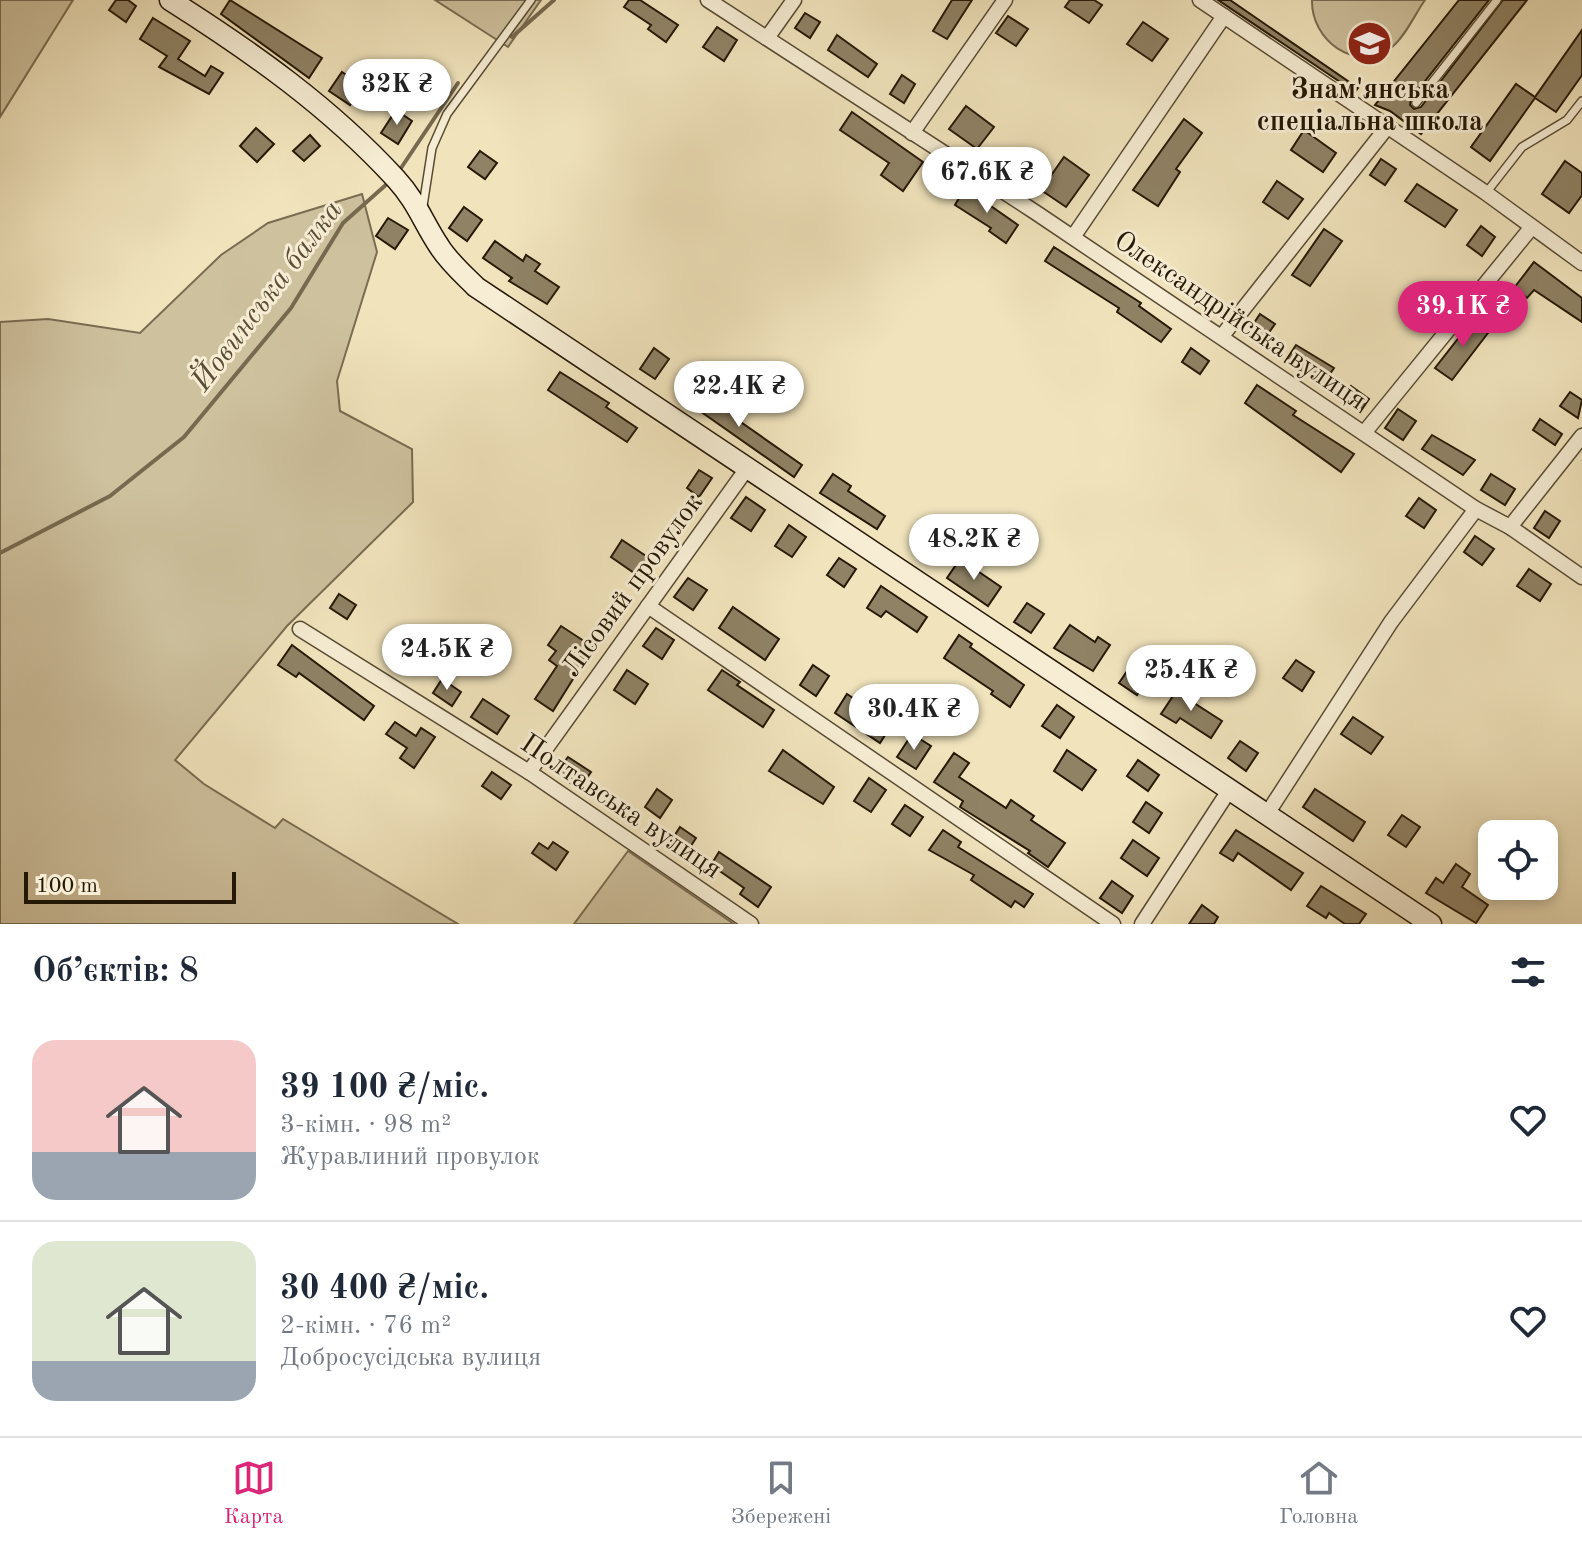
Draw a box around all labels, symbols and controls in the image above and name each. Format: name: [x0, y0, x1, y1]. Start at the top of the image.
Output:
school or university icon: Знам'янська спеціальна школа: [1346, 19, 1394, 67]
pin: 32K ₴: [341, 59, 453, 127]
text: 32K ₴: [361, 72, 433, 98]
place label: Знам'янська спеціальна школа: [1257, 76, 1483, 137]
pin: 67.6K ₴: [913, 147, 1061, 215]
text: 67.6K ₴: [940, 160, 1034, 186]
water label: Йовинська балка: [181, 192, 349, 398]
street label: Олександрійська вулиця: [1108, 227, 1370, 416]
pin: 39.1K ₴: [1389, 281, 1537, 349]
text: 39.1K ₴: [1416, 294, 1510, 320]
pin: 22.4K ₴: [665, 361, 813, 429]
text: 22.4K ₴: [692, 374, 786, 400]
street label: Лісовий провулок: [558, 489, 709, 683]
pin: 48.2K ₴: [900, 514, 1048, 582]
text: 48.2K ₴: [927, 527, 1021, 553]
pin: 24.5K ₴: [373, 624, 521, 692]
text: 24.5K ₴: [400, 637, 494, 663]
pin: 25.4K ₴: [1117, 645, 1265, 713]
text: 25.4K ₴: [1144, 658, 1238, 684]
pin: 30.4K ₴: [840, 684, 988, 752]
text: 30.4K ₴: [867, 697, 961, 723]
street label: Полтавська вулиця: [515, 730, 726, 885]
map controls: [1478, 820, 1558, 900]
button: locate: [1478, 820, 1558, 900]
scale bar: [24, 868, 236, 904]
text: 100 m: [36, 875, 98, 897]
icon: filters: [1506, 950, 1550, 994]
text: Об’єктів: 8: [32, 955, 199, 989]
text: 39 100 ₴/міс.: [280, 1071, 489, 1105]
icon: home: [96, 1072, 192, 1168]
icon: heart: [1506, 1098, 1550, 1142]
text: 3-кімн. · 98 m²: [280, 1112, 451, 1138]
text: Журавлиний провулок: [280, 1144, 540, 1170]
text: 30 400 ₴/міс.: [280, 1272, 489, 1306]
icon: home: [96, 1273, 192, 1369]
icon: heart: [1506, 1299, 1550, 1343]
text: 2-кімн. · 76 m²: [280, 1313, 451, 1339]
text: Добросусідська вулиця: [280, 1345, 541, 1371]
tab: Карта: [224, 1456, 283, 1531]
tab: Збережені: [731, 1456, 831, 1531]
tab: Головна: [1279, 1456, 1358, 1531]

